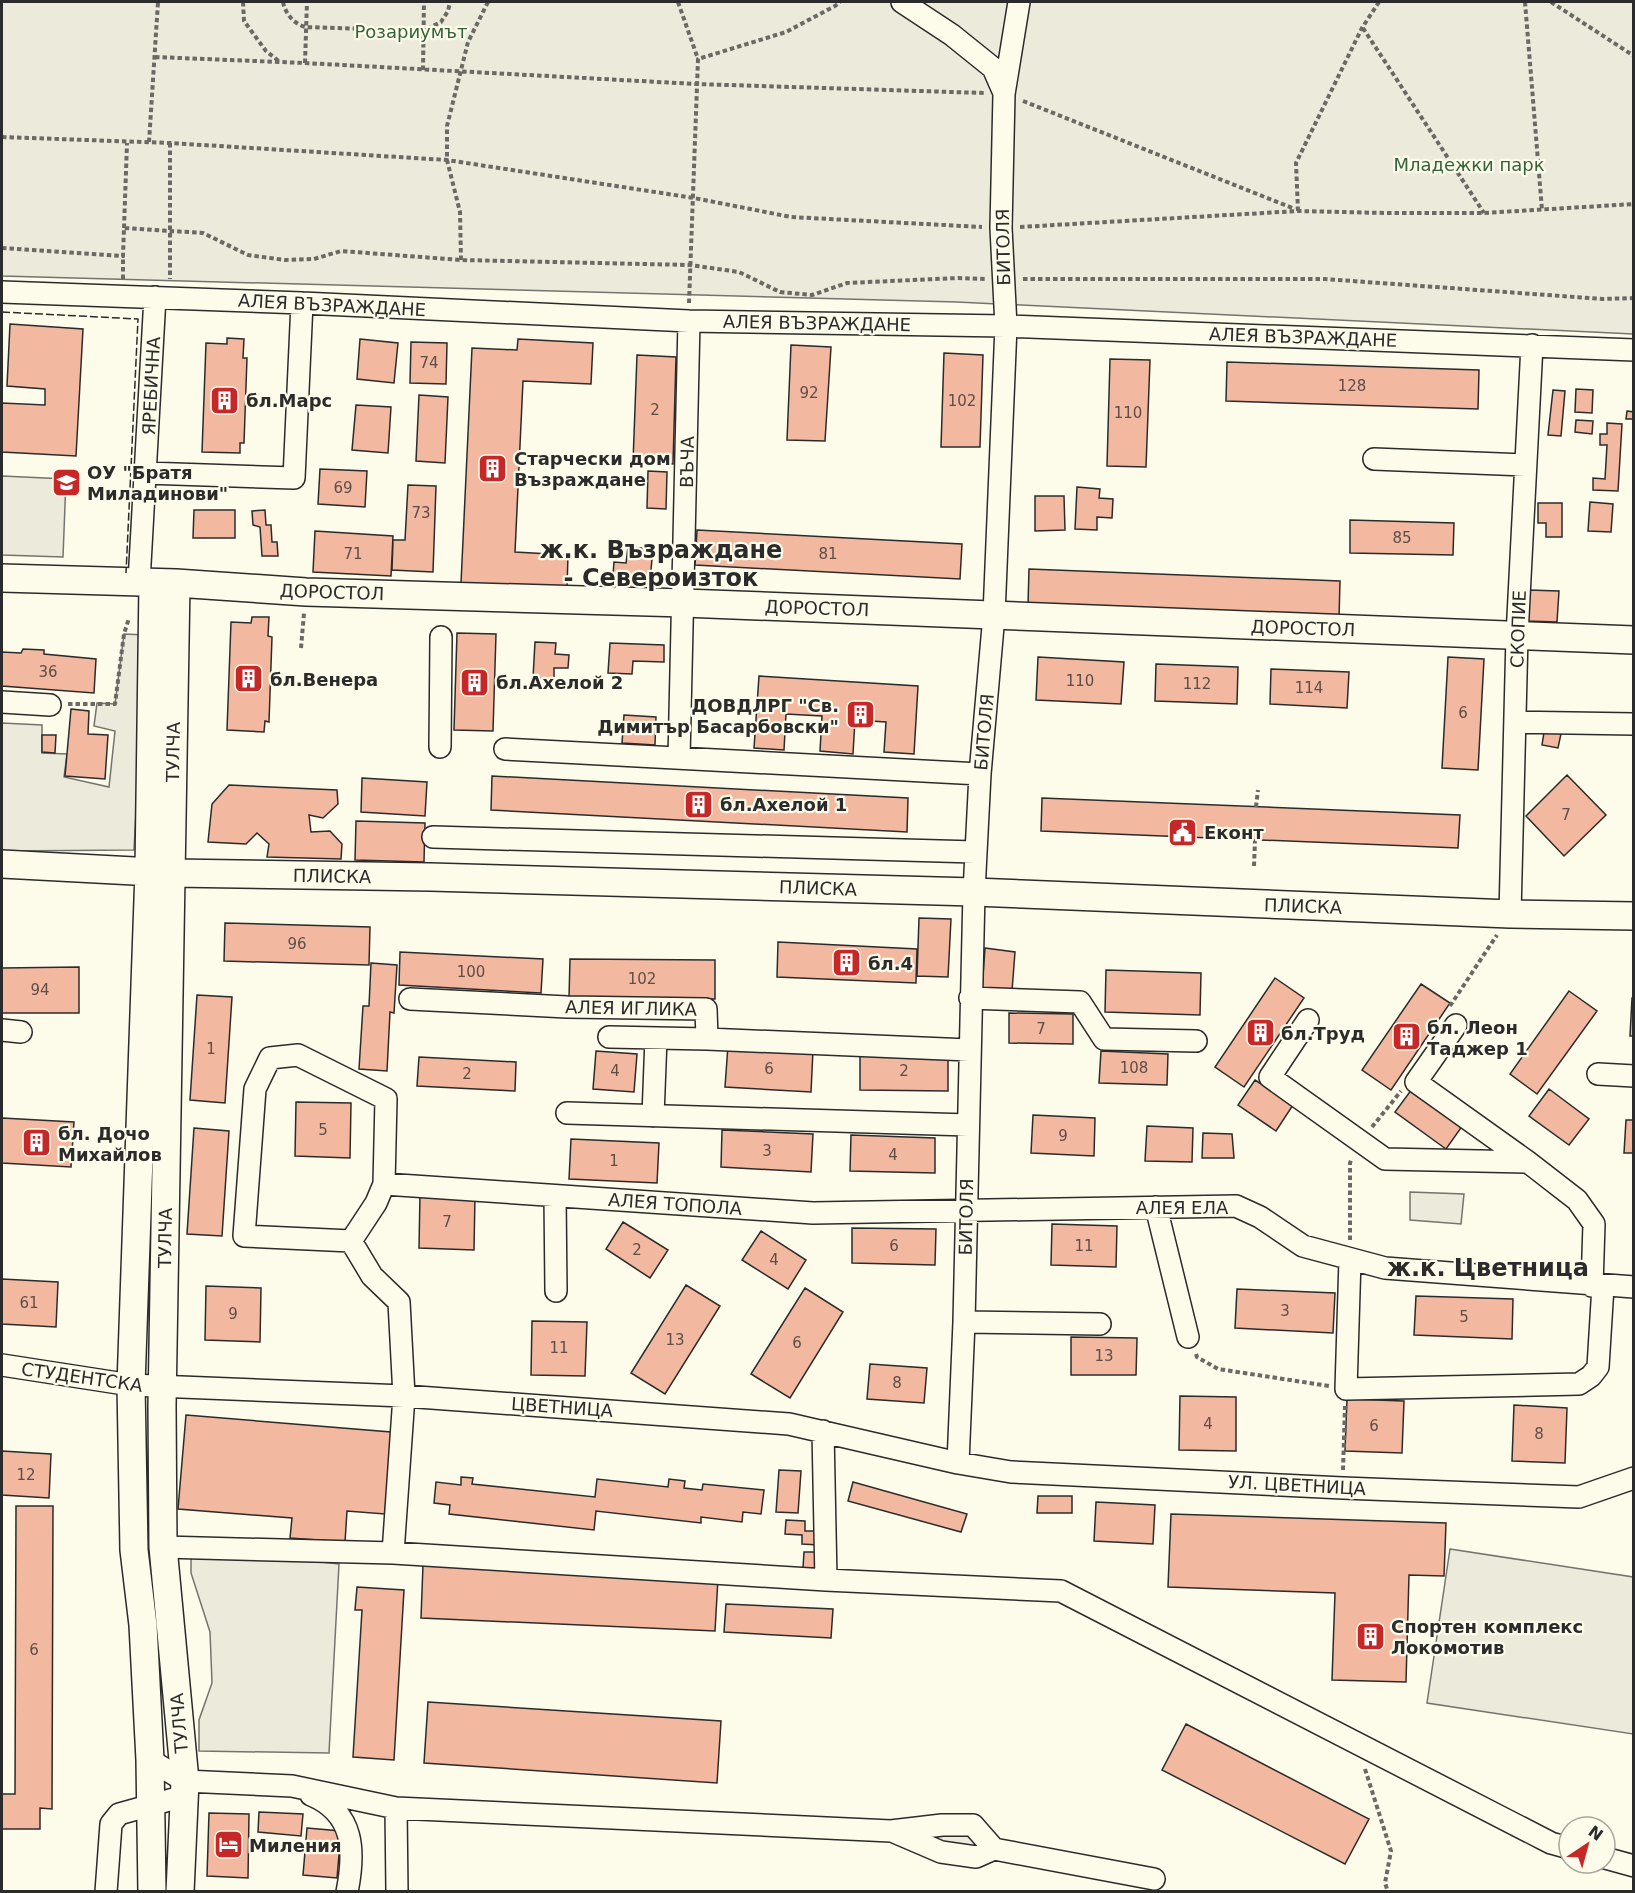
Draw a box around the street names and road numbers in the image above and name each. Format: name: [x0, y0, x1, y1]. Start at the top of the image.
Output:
street label: БИТОЛЯ: [992, 208, 1014, 286]
street label: АЛЕЯ ВЪЗРАЖДАНЕ: [237, 290, 427, 320]
street label: АЛЕЯ ВЪЗРАЖДАНЕ: [723, 311, 911, 335]
street label: АЛЕЯ ВЪЗРАЖДАНЕ: [1209, 323, 1397, 351]
street label: ЯРЕБИЧНА: [138, 335, 164, 436]
street label: ВЪЧА: [676, 435, 698, 488]
street label: ДОРОСТОЛ: [279, 580, 385, 604]
street label: СКОПИЕ: [1506, 590, 1530, 668]
street label: ДОРОСТОЛ: [764, 596, 870, 620]
street label: ДОРОСТОЛ: [1250, 616, 1356, 640]
street label: БИТОЛЯ: [970, 693, 998, 771]
street label: ТУЛЧА: [162, 721, 184, 783]
street label: ПЛИСКА: [293, 865, 372, 887]
street label: ПЛИСКА: [779, 876, 858, 900]
street label: ПЛИСКА: [1264, 894, 1343, 918]
street label: АЛЕЯ ИГЛИКА: [565, 996, 698, 1020]
street label: БИТОЛЯ: [955, 1178, 977, 1256]
street label: АЛЕЯ ТОПОЛА: [607, 1189, 743, 1219]
street label: АЛЕЯ ЕЛА: [1136, 1197, 1229, 1218]
street label: ТУЛЧА: [154, 1207, 176, 1269]
street label: СТУДЕНТСКА: [20, 1358, 145, 1396]
street label: ЦВЕТНИЦА: [510, 1393, 614, 1421]
street label: УЛ. ЦВЕТНИЦА: [1228, 1471, 1367, 1499]
street label: ТУЛЧА: [166, 1691, 192, 1755]

